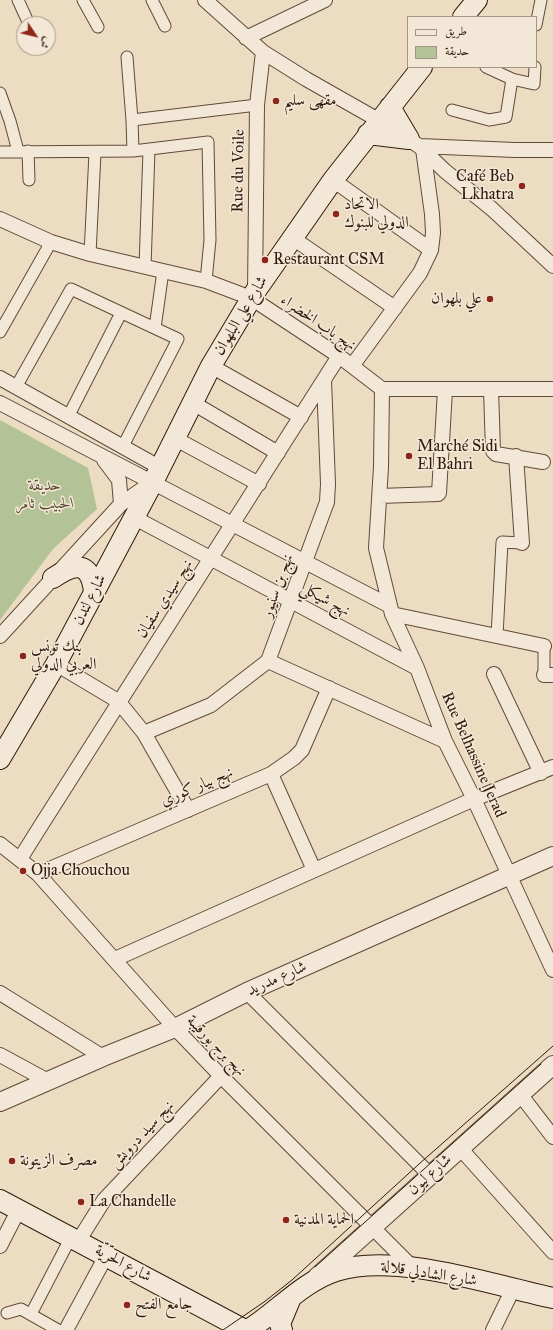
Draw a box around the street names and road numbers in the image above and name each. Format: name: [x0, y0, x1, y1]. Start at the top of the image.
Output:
street label: Rue du Voile: [229, 129, 249, 213]
street label: شارع علي البلهوان: [210, 273, 272, 359]
street label: نهج باب الخضراء: [276, 291, 360, 355]
street label: نهج بن سنيور: [258, 552, 298, 620]
street label: نهج سيدي سفيان: [132, 556, 198, 642]
street label: شارع لندن: [69, 571, 111, 629]
street label: نهج شيكلي: [297, 579, 353, 621]
street label: Rue Belhassine Jerad: [437, 689, 509, 821]
street label: نهج بيار كوري: [158, 763, 236, 811]
street label: شارع مدريد: [244, 957, 310, 1001]
street label: نهج برج بورقيبة: [182, 1012, 250, 1080]
street label: نهج سيد درويش: [106, 1097, 178, 1173]
street label: شارع ليون: [404, 1150, 456, 1200]
street label: شارع الحرّيّة: [91, 1241, 155, 1287]
street label: شارع الشادلي قلالة: [380, 1257, 478, 1291]

